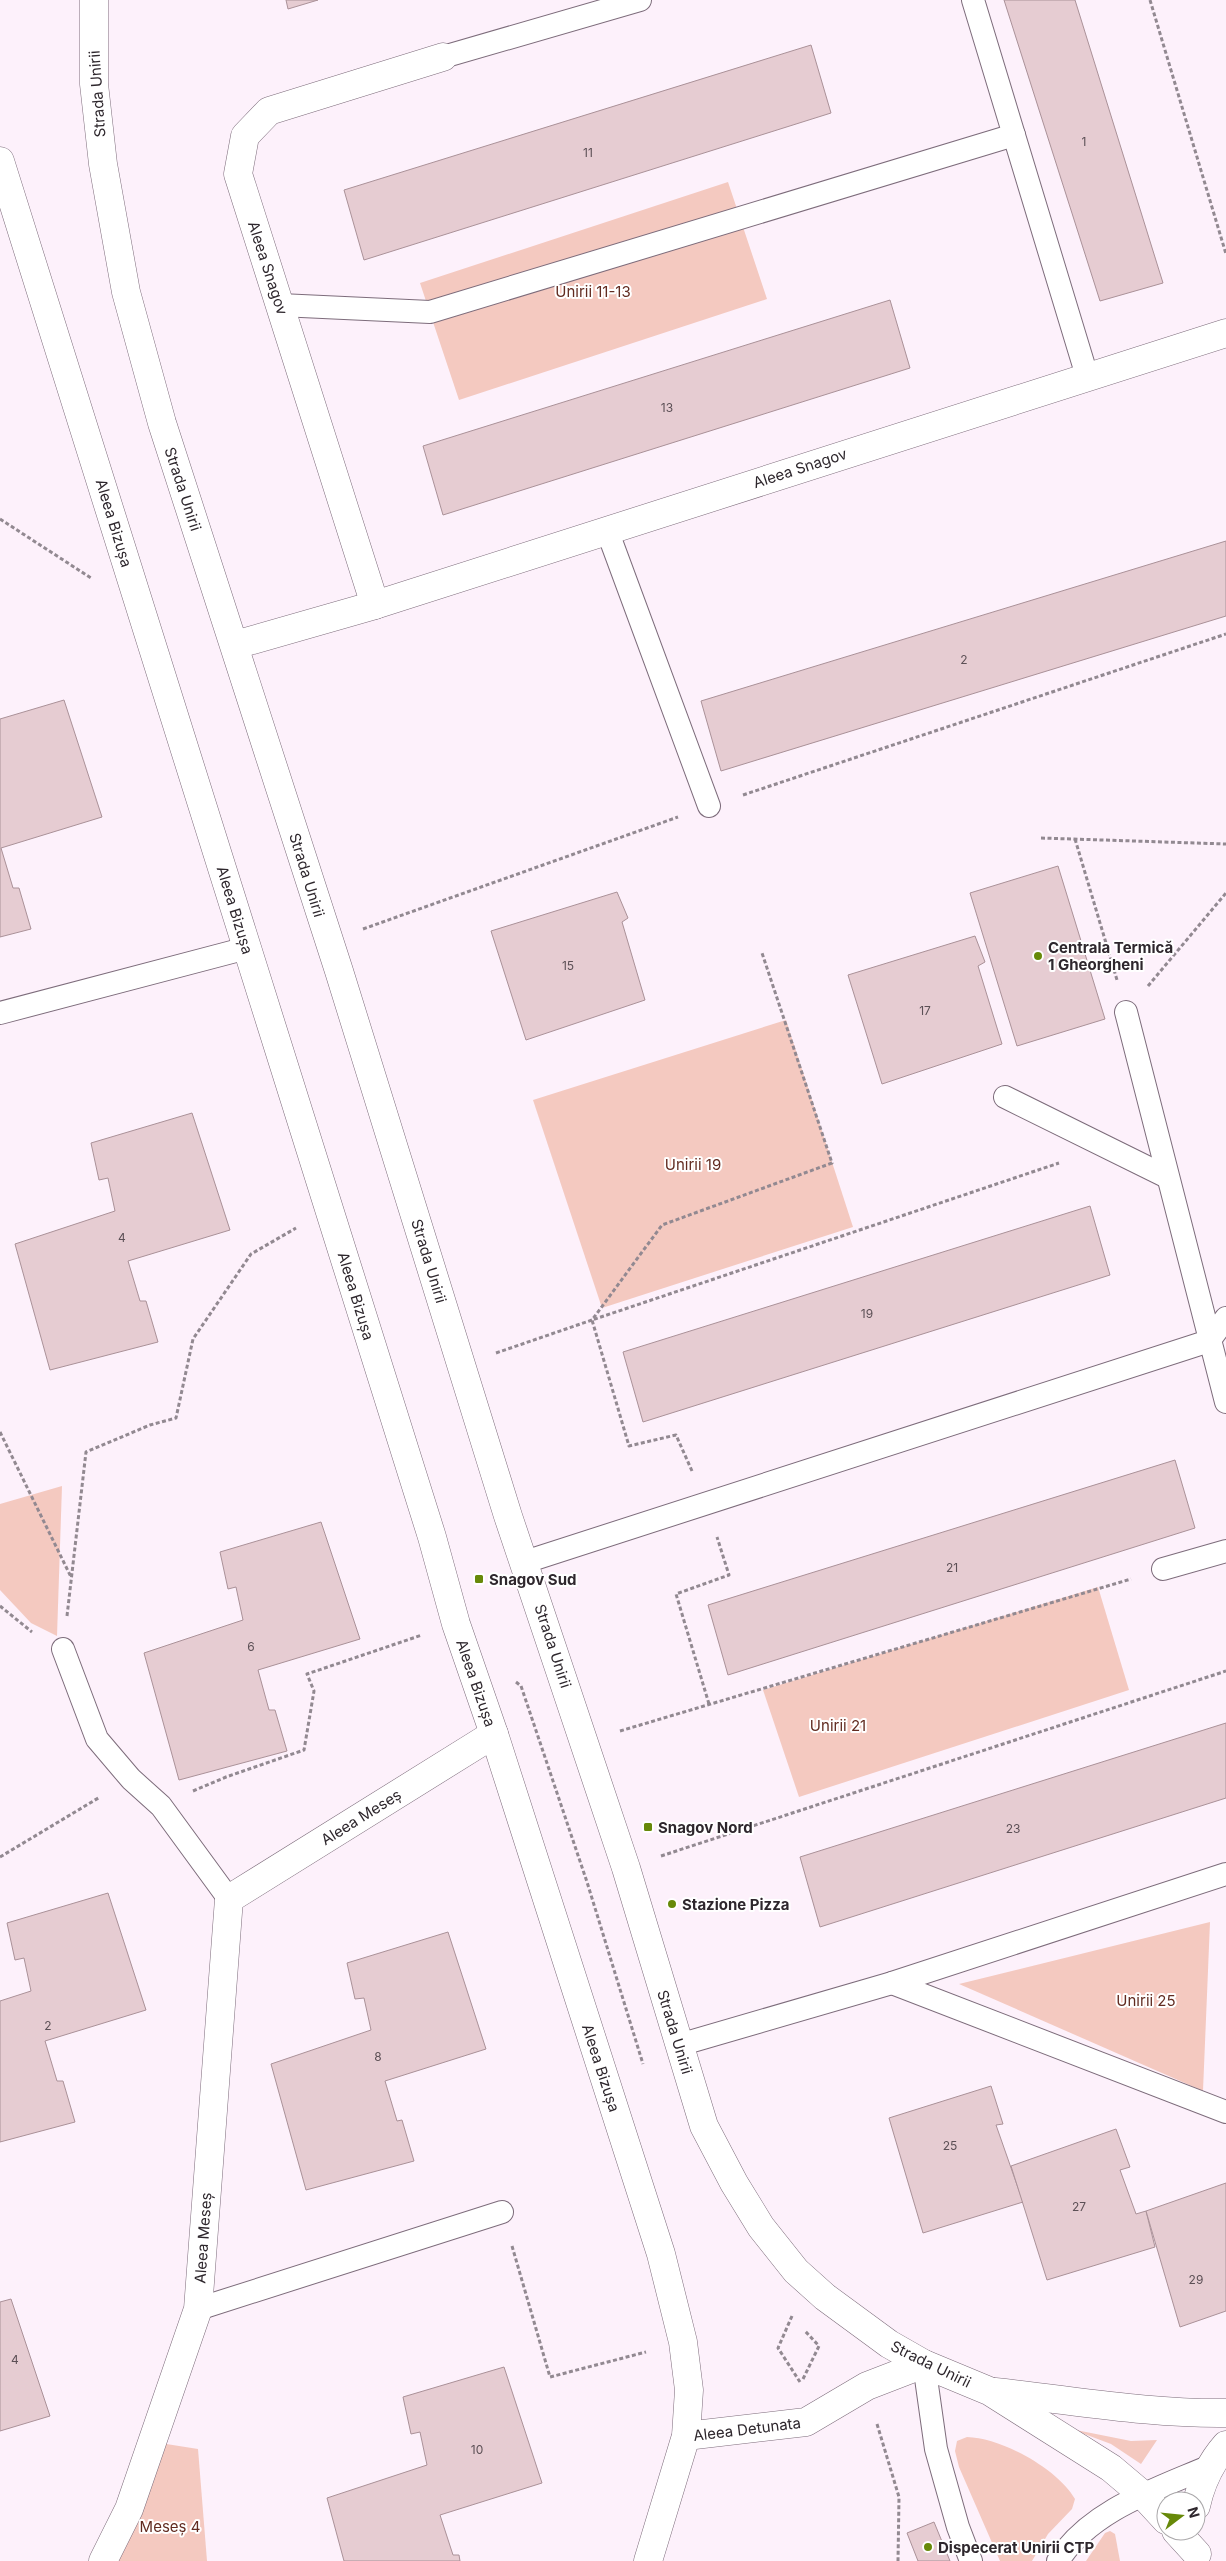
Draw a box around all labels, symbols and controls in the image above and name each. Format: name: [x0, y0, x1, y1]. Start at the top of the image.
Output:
street label: Strada Unirii: [84, 50, 110, 138]
house number: 1: [1082, 134, 1086, 149]
house number: 11: [583, 145, 593, 160]
street label: Aleea Snagov: [244, 219, 292, 318]
park label: Unirii 11-13: [555, 282, 631, 301]
house number: 13: [661, 400, 673, 415]
street label: Aleea Snagov: [751, 444, 850, 492]
street label: Strada Unirii: [160, 445, 206, 533]
street label: Aleea Bizușa: [92, 477, 136, 569]
house number: 2: [960, 652, 968, 667]
street label: Strada Unirii: [285, 831, 329, 919]
street label: Aleea Bizușa: [213, 864, 257, 956]
place label: Centrala Termică 1 Gheorgheni: [1048, 938, 1173, 974]
marker: Centrala Termică 1 Gheorgheni: [1032, 950, 1044, 962]
house number: 15: [562, 958, 574, 973]
house number: 17: [919, 1003, 931, 1018]
park label: Unirii 19: [665, 1155, 721, 1174]
street label: Strada Unirii: [407, 1217, 451, 1305]
house number: 4: [118, 1230, 126, 1245]
street label: Aleea Bizușa: [334, 1250, 378, 1342]
house number: 19: [861, 1306, 873, 1321]
house number: 21: [946, 1560, 958, 1575]
place label: Snagov Sud: [489, 1570, 576, 1589]
marker: Snagov Sud: [473, 1573, 485, 1585]
street label: Strada Unirii: [530, 1602, 576, 1690]
street label: Aleea Bizușa: [452, 1637, 500, 1729]
house number: 6: [247, 1639, 255, 1654]
park label: Unirii 21: [810, 1716, 866, 1735]
street label: Aleea Meseș: [317, 1785, 405, 1849]
place label: Snagov Nord: [658, 1818, 753, 1837]
marker: Snagov Nord: [642, 1821, 654, 1833]
house number: 23: [1006, 1821, 1020, 1836]
place label: Stazione Pizza: [682, 1895, 789, 1914]
marker: Stazione Pizza: [666, 1898, 678, 1910]
street label: Strada Unirii: [653, 1988, 697, 2076]
park label: Unirii 25: [1116, 1991, 1176, 2010]
house number: 2: [44, 2018, 52, 2033]
street label: Aleea Bizușa: [578, 2022, 624, 2114]
house number: 8: [374, 2049, 382, 2064]
house number: 25: [943, 2138, 957, 2153]
street label: Aleea Meseș: [190, 2192, 216, 2284]
house number: 27: [1072, 2199, 1086, 2214]
house number: 29: [1189, 2272, 1203, 2287]
street label: Strada Unirii: [888, 2336, 974, 2392]
house number: 4: [11, 2352, 19, 2367]
street label: Aleea Detunata: [692, 2413, 802, 2445]
house number: 10: [471, 2442, 483, 2457]
north arrow: [1156, 2491, 1206, 2541]
text: N: [1184, 2505, 1204, 2520]
park label: Meseș 4: [140, 2517, 200, 2536]
place label: Dispecerat Unirii CTP: [938, 2538, 1094, 2557]
marker: Dispecerat Unirii CTP: [922, 2541, 934, 2553]

